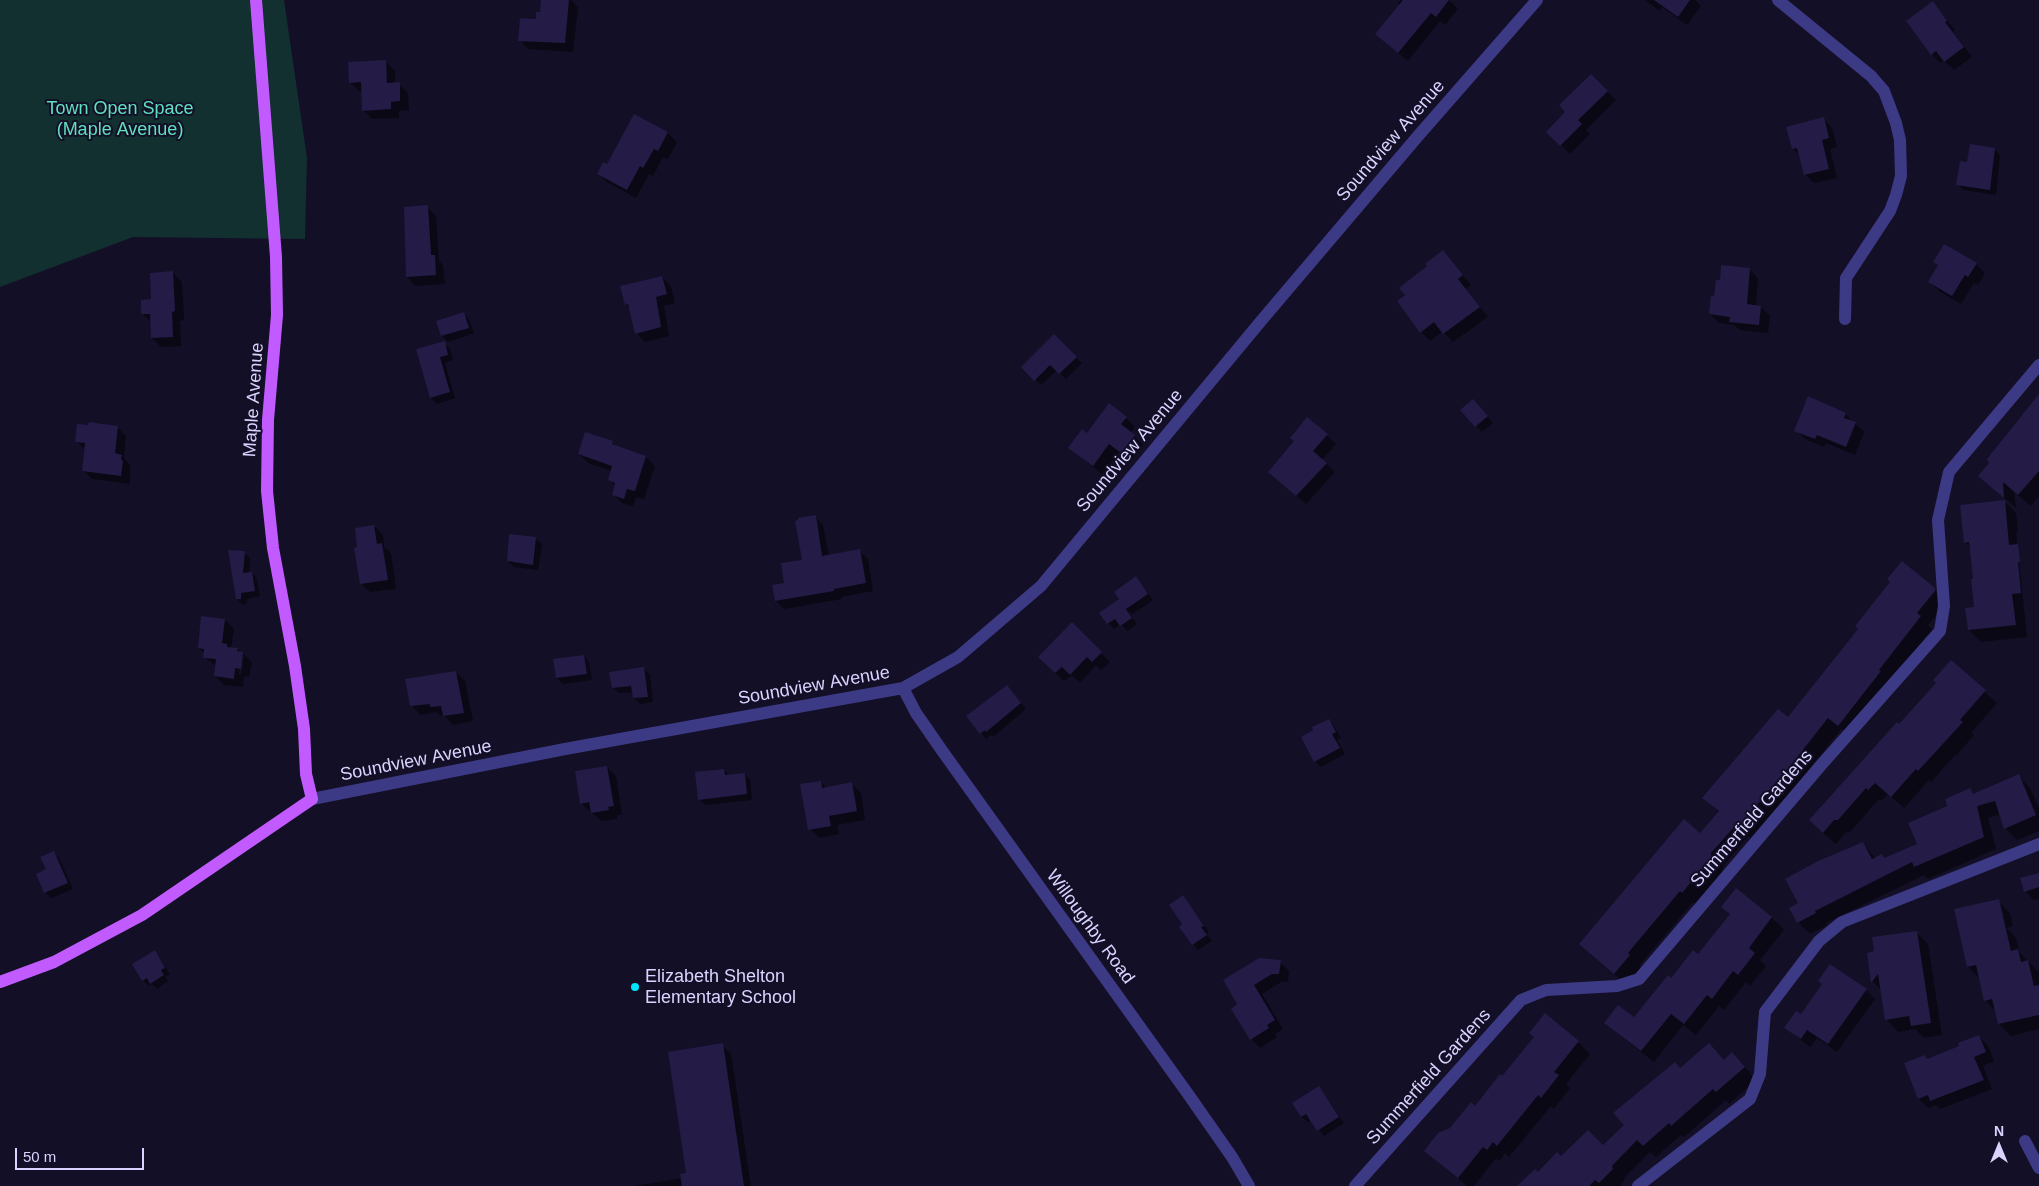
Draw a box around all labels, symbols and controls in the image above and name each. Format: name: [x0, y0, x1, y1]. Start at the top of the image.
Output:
street label: Soundview Avenue: [1332, 76, 1450, 206]
park label: Town Open Space (Maple Avenue): [46, 98, 194, 140]
street label: Maple Avenue: [239, 342, 269, 458]
street label: Soundview Avenue: [1072, 385, 1188, 517]
street label: Soundview Avenue: [736, 662, 892, 710]
street label: Soundview Avenue: [338, 736, 494, 786]
street label: Summerfield Gardens: [1686, 746, 1818, 892]
street label: Willoughby Road: [1041, 866, 1139, 988]
place label: Elizabeth Shelton Elementary School: [645, 966, 796, 1009]
marker: Elizabeth Shelton Elementary School: [629, 981, 641, 993]
street label: Summerfield Gardens: [1362, 1005, 1496, 1149]
north arrow: [1974, 1121, 2024, 1171]
text: N: [1994, 1123, 2004, 1139]
scale bar: [18, 1138, 146, 1170]
text: 50 m: [23, 1148, 56, 1165]

